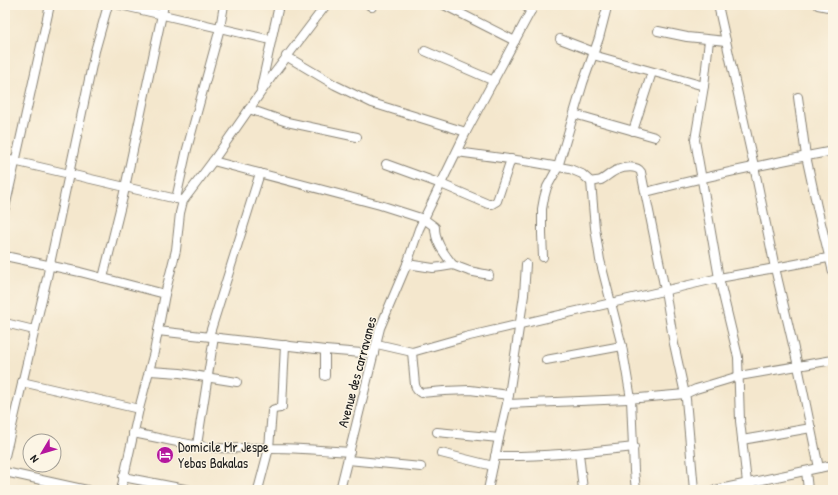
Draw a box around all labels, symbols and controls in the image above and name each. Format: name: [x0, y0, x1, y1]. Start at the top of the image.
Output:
street label: Avenue des carravanes: [333, 314, 380, 429]
north arrow: [22, 433, 62, 473]
place label: Domicile Mr Jespe Yebas Bakalas: [178, 437, 269, 472]
hotel icon: Domicile Mr Jespe Yebas Bakalas: [155, 445, 175, 465]
text: N: [27, 452, 41, 466]

